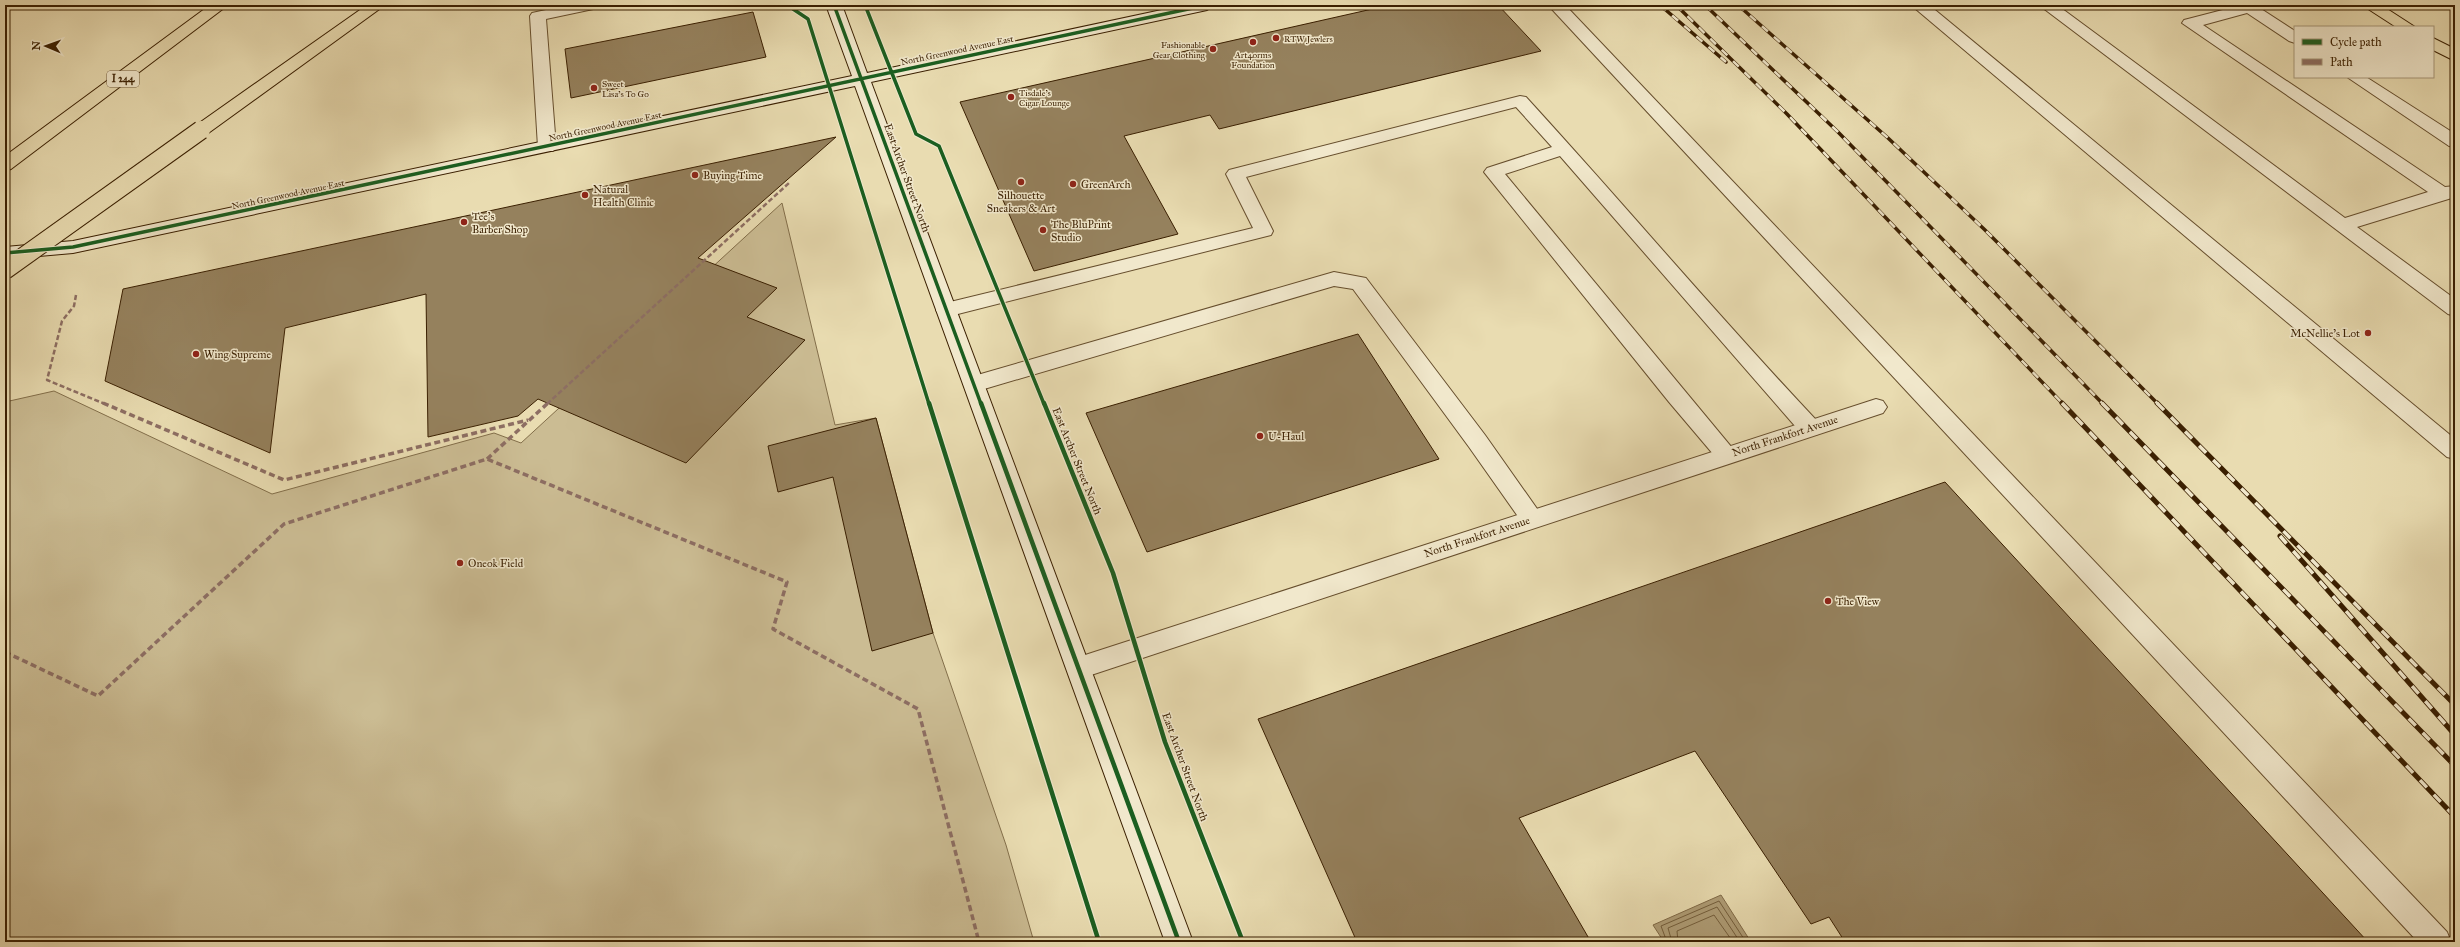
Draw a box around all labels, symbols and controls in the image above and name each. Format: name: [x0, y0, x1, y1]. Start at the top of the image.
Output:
north arrow: [26, 26, 66, 66]
legend: [2294, 26, 2434, 78]
street label: North Greenwood Avenue East: [900, 33, 1015, 67]
marker: RTW Jewlers: [1271, 33, 1281, 43]
place label: RTW Jewlers: [1284, 33, 1333, 45]
text: Cycle path: [2330, 35, 2382, 49]
marker: Art4orms Foundation: [1248, 37, 1258, 47]
place label: Fashionable Gear Clothing: [1153, 39, 1206, 61]
text: N: [30, 40, 43, 51]
marker: Fashionable Gear Clothing: [1208, 44, 1218, 54]
place label: Art4orms Foundation: [1231, 49, 1275, 70]
text: Path: [2330, 55, 2353, 69]
road number: I 244: [107, 71, 139, 87]
place label: Sweet Lisa's To Go: [602, 78, 649, 99]
marker: Sweet Lisa's To Go: [589, 83, 599, 93]
place label: Tisdale's Cigar Lounge: [1019, 87, 1070, 109]
marker: Tisdale's Cigar Lounge: [1006, 92, 1016, 102]
street label: North Greenwood Avenue East: [548, 109, 663, 143]
street label: East Archer Street North: [881, 122, 933, 234]
place label: Buying Time: [703, 169, 762, 182]
marker: Buying Time: [690, 170, 700, 180]
street label: North Greenwood Avenue East: [231, 177, 346, 211]
marker: Silhouette Sneakers & Art: [1016, 177, 1026, 187]
place label: GreenArch: [1081, 178, 1131, 191]
marker: GreenArch: [1068, 179, 1078, 189]
place label: Natural Health Clinic: [593, 183, 654, 209]
place label: Silhouette Sneakers & Art: [987, 189, 1055, 215]
marker: Natural Health Clinic: [580, 190, 590, 200]
place label: Tee's Barber Shop: [472, 210, 528, 236]
marker: Tee's Barber Shop: [459, 217, 469, 227]
place label: The BluPrint Studio: [1051, 218, 1111, 244]
marker: The BluPrint Studio: [1038, 225, 1048, 235]
place label: McNellie's Lot: [2290, 327, 2360, 340]
marker: McNellie's Lot: [2363, 328, 2373, 338]
place label: Wing Supreme: [204, 348, 271, 361]
marker: Wing Supreme: [191, 349, 201, 359]
street label: East Archer Street North: [1050, 405, 1104, 517]
street label: North Frankfort Avenue: [1730, 413, 1840, 459]
place label: U-Haul: [1268, 430, 1304, 443]
marker: U-Haul: [1255, 431, 1265, 441]
street label: North Frankfort Avenue: [1422, 514, 1532, 560]
place label: Oneok Field: [468, 557, 524, 570]
marker: Oneok Field: [455, 558, 465, 568]
place label: The View: [1836, 595, 1880, 608]
marker: The View: [1823, 596, 1833, 606]
street label: East Archer Street North: [1159, 711, 1211, 823]

